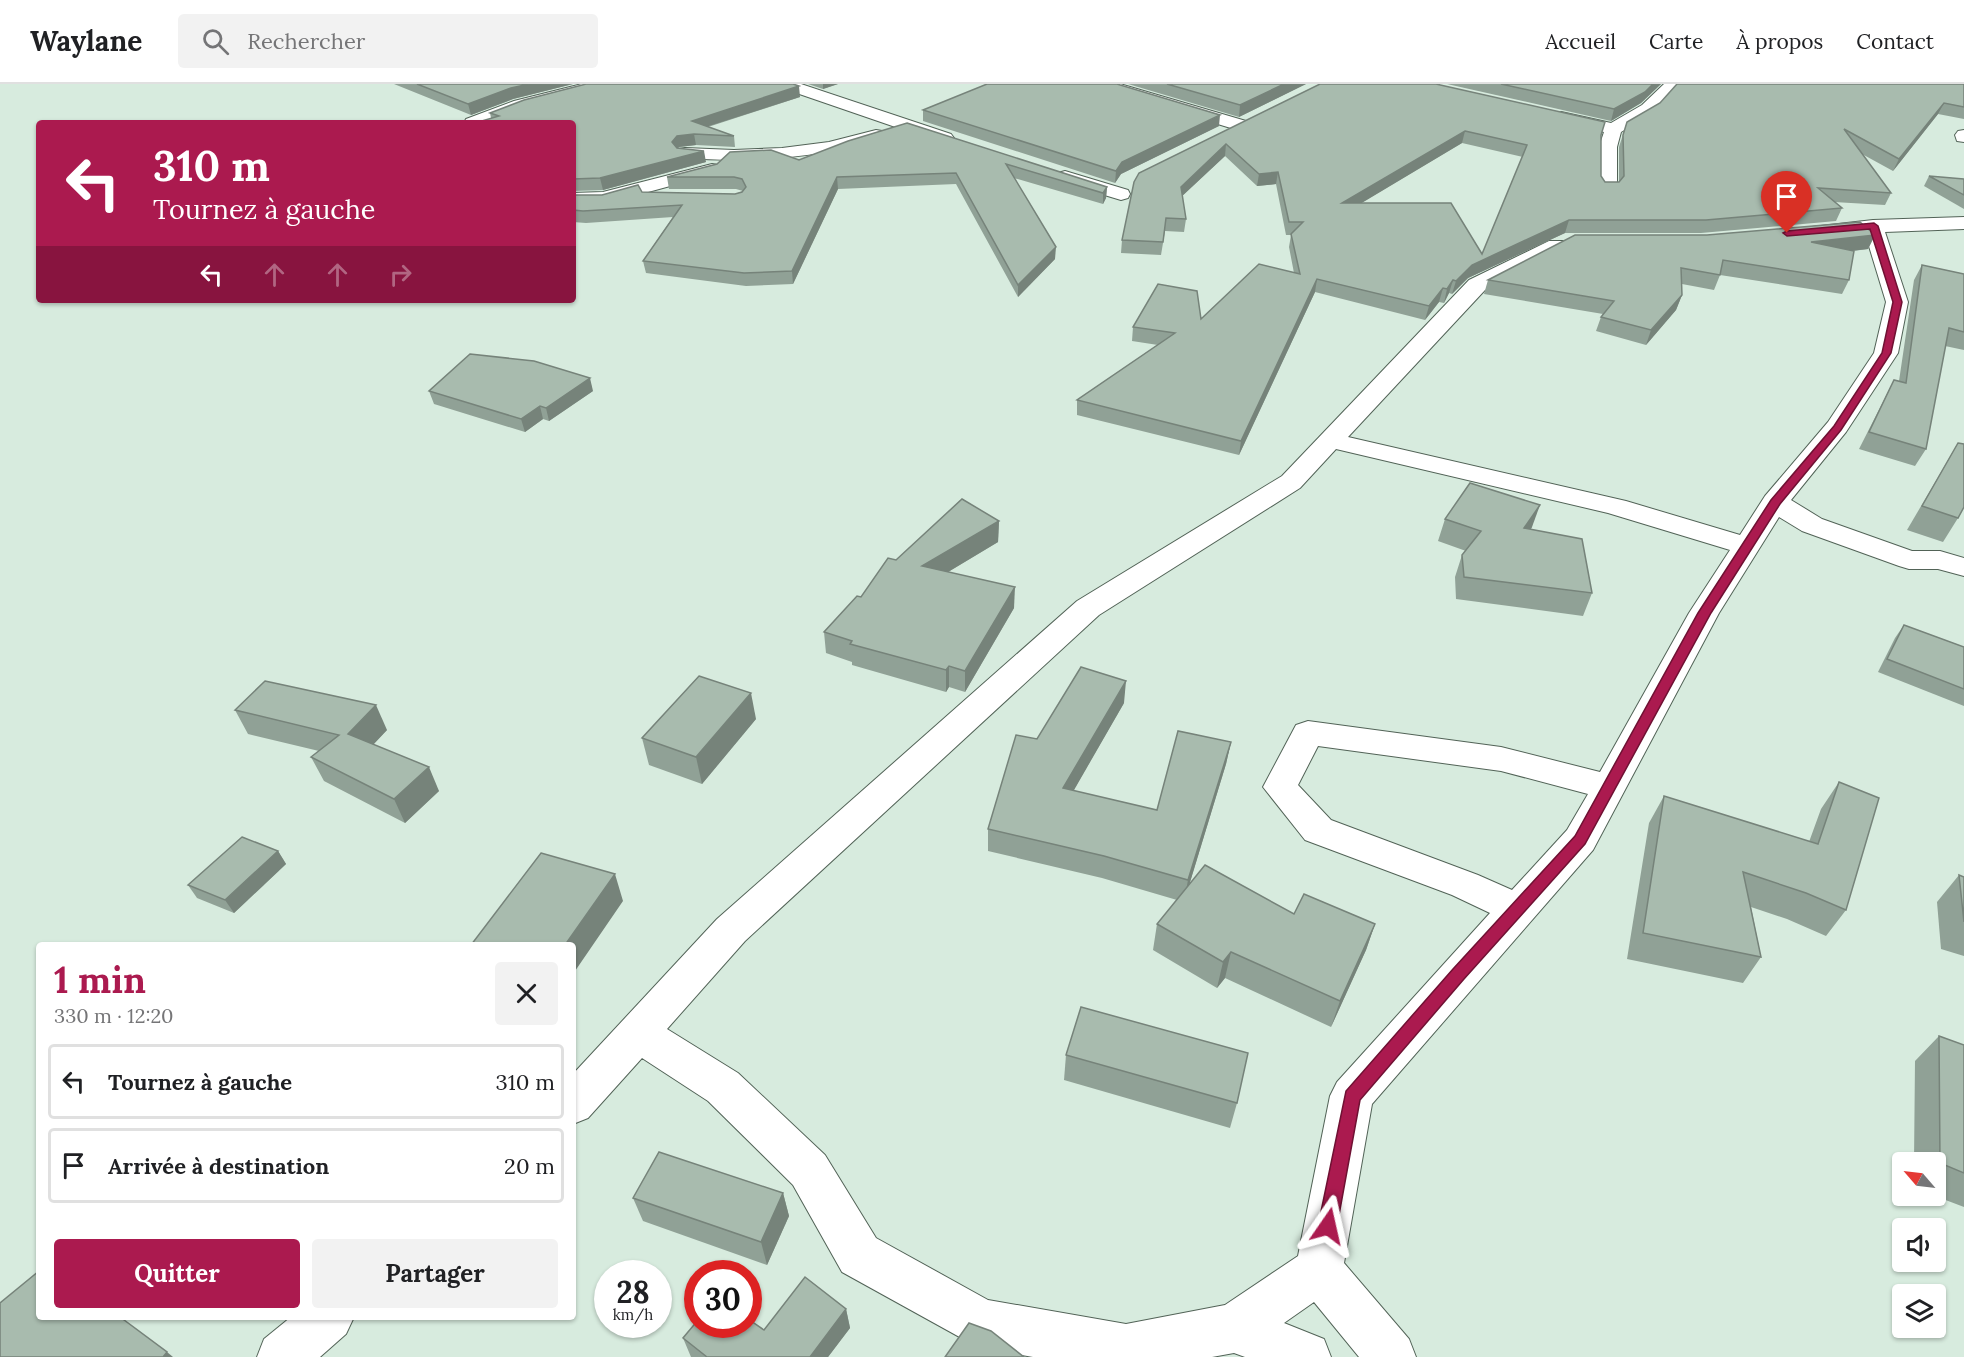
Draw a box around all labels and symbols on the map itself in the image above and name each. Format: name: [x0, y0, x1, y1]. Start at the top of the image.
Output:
pin: [1761, 171, 1812, 233]
north arrow: [1892, 1152, 1946, 1206]
position arrow: [1296, 1194, 1360, 1258]
speed limit sign: 30: [684, 1260, 762, 1338]

